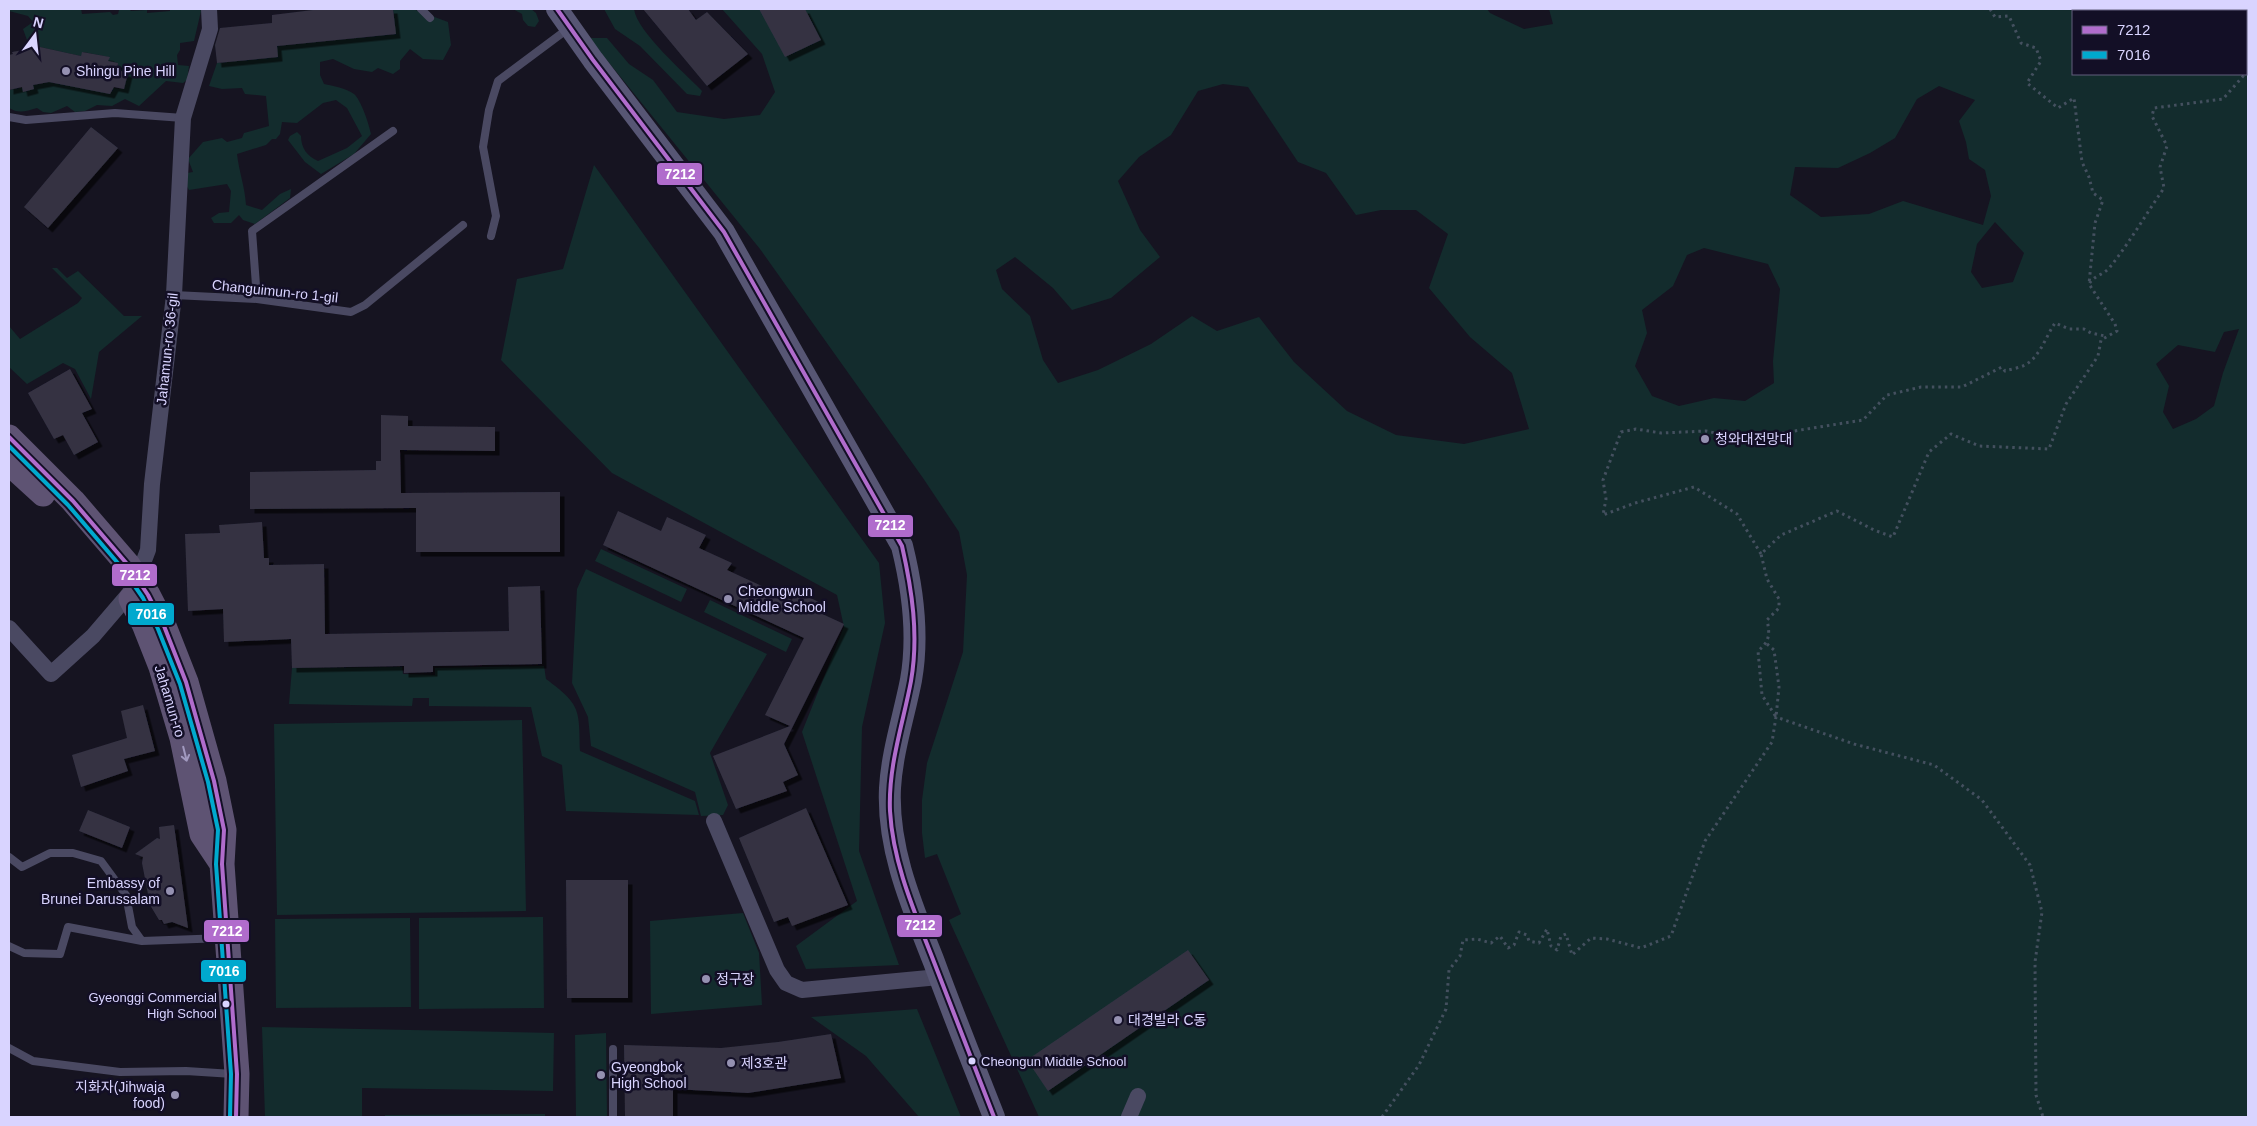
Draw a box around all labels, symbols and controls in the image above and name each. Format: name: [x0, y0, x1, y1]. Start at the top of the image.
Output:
north arrow: [10, 10, 60, 60]
legend: [2072, 10, 2247, 75]
text: N: [31, 13, 45, 31]
text: 7212: [2117, 21, 2150, 38]
text: 7016: [2117, 46, 2150, 63]
place label: Shingu Pine Hill: [76, 63, 175, 79]
marker: Shingu Pine Hill: [60, 65, 72, 77]
line badge: 7212: [656, 162, 703, 186]
text: 7212: [664, 166, 696, 182]
street label: Changuimun-ro 1-gil: [211, 276, 339, 306]
street label: Jahamun-ro 36-gil: [153, 292, 181, 406]
place label: 청와대전망대: [1715, 431, 1792, 447]
marker: 청와대전망대: [1699, 433, 1711, 445]
line badge: 7212: [867, 514, 914, 538]
text: 7212: [874, 517, 906, 533]
line badge: 7212: [111, 563, 158, 587]
text: 7212: [119, 567, 151, 583]
place label: Cheongwun Middle School: [738, 583, 826, 615]
marker: Cheongwun Middle School: [722, 593, 734, 605]
line badge: 7016: [127, 602, 175, 626]
text: 7016: [135, 606, 167, 622]
street label: Jahamun-ro: [151, 663, 189, 739]
one-way arrow: [181, 745, 191, 761]
place label: Embassy of Brunei Darussalam: [41, 875, 160, 907]
marker: Embassy of Brunei Darussalam: [164, 885, 176, 897]
line badge: 7212: [896, 914, 943, 938]
text: 7212: [904, 917, 936, 933]
line badge: 7212: [203, 919, 250, 943]
text: 7212: [211, 923, 243, 939]
line badge: 7016: [200, 959, 247, 983]
text: 7016: [208, 963, 240, 979]
place label: 정구장: [716, 971, 755, 987]
marker: 정구장: [700, 973, 712, 985]
place label: Gyeonggi Commercial High School: [88, 990, 217, 1021]
marker: Gyeonggi Commercial High School: [221, 999, 231, 1009]
place label: 대경빌라 C동: [1128, 1012, 1207, 1028]
marker: 대경빌라 C동: [1112, 1014, 1124, 1026]
place label: Cheongun Middle School: [981, 1054, 1126, 1069]
place label: 제3호관: [741, 1055, 788, 1071]
marker: Cheongun Middle School: [967, 1056, 977, 1066]
marker: 제3호관: [725, 1057, 737, 1069]
place label: Gyeongbok High School: [611, 1059, 687, 1091]
marker: Gyeongbok High School: [595, 1069, 607, 1081]
place label: 지화자(Jihwaja food): [75, 1079, 165, 1111]
marker: 지화자(Jihwaja food): [169, 1089, 181, 1101]

